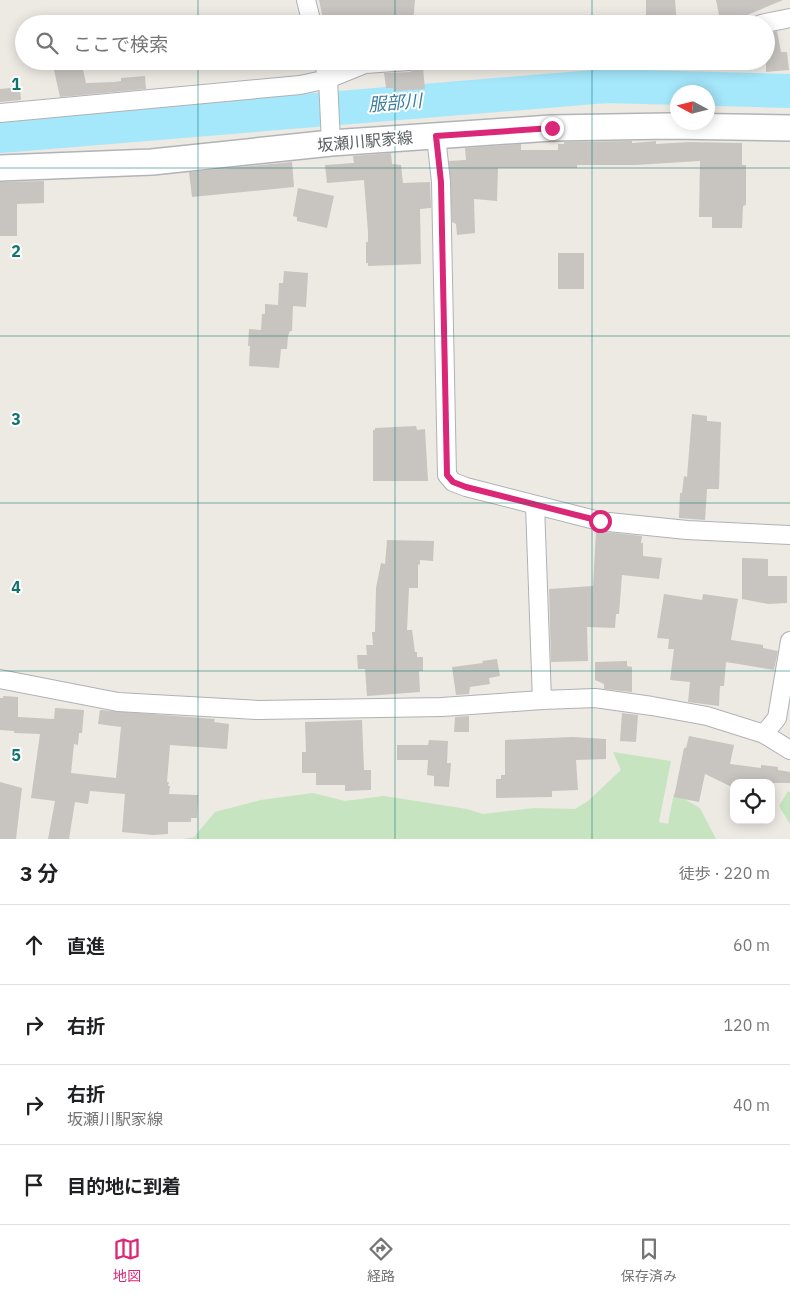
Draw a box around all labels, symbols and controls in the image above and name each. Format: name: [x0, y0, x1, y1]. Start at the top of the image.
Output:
search box: [15, 15, 775, 70]
icon: search: [33, 29, 61, 57]
text: ここで検索: [73, 32, 168, 56]
text: 1: [11, 74, 21, 94]
north arrow: [670, 85, 715, 130]
water label: 服部川: [367, 89, 425, 116]
route end: [541, 117, 564, 140]
street label: 坂瀬川駅家線: [316, 127, 414, 155]
text: 2: [11, 241, 21, 261]
text: 3: [11, 409, 21, 429]
route start: [589, 510, 612, 533]
text: 4: [11, 577, 21, 597]
text: 5: [11, 745, 21, 765]
map controls: [730, 779, 775, 824]
button: locate: [730, 779, 775, 824]
text: 3 分: [20, 859, 59, 887]
text: 徒歩 · 220 m: [679, 863, 770, 883]
icon: ahead: [20, 931, 48, 959]
text: 直進: [67, 934, 105, 958]
text: 60 m: [733, 935, 770, 955]
icon: right: [20, 1011, 48, 1039]
text: 右折: [67, 1014, 105, 1038]
text: 120 m: [723, 1015, 770, 1035]
text: 右折: [67, 1082, 105, 1106]
icon: right: [20, 1091, 48, 1119]
text: 40 m: [733, 1095, 770, 1115]
text: 坂瀬川駅家線: [67, 1109, 163, 1129]
icon: arrive: [20, 1171, 48, 1199]
text: 目的地に到着: [67, 1174, 181, 1198]
tab: 地図: [113, 1235, 141, 1285]
tab: 経路: [367, 1235, 395, 1285]
tab: 保存済み: [621, 1235, 677, 1285]

